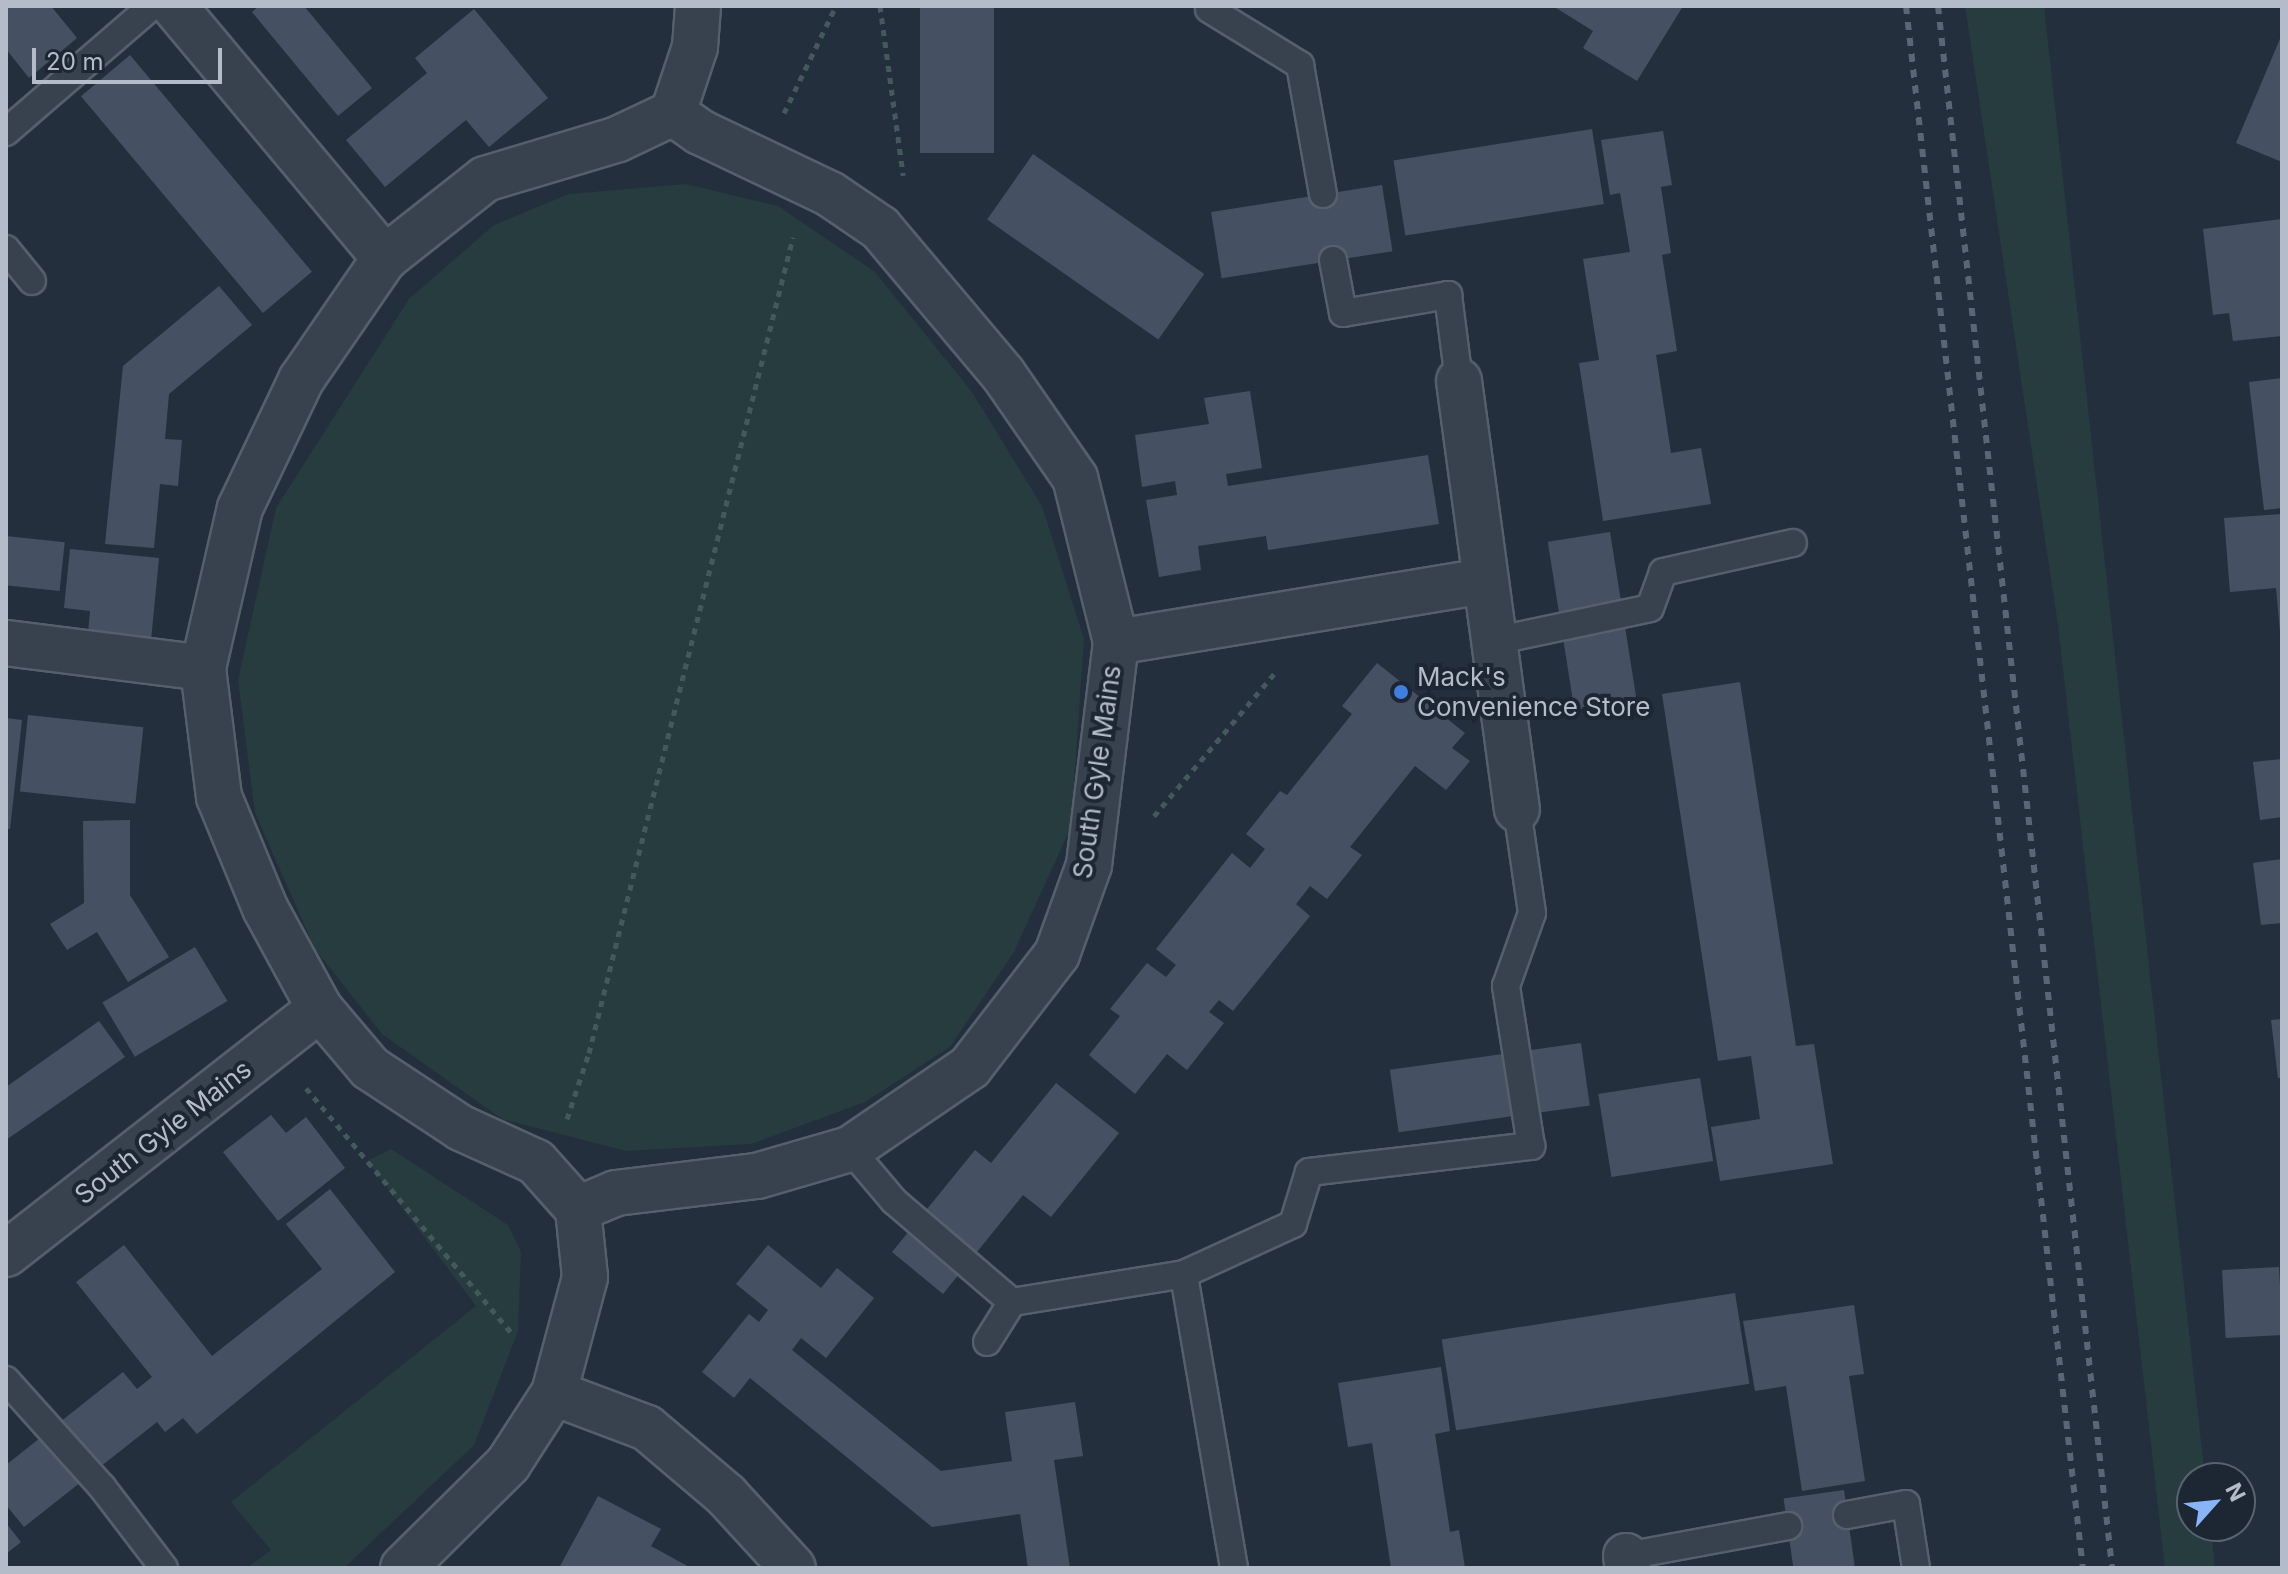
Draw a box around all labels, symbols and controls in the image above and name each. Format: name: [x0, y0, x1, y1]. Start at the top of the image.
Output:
scale bar: [36, 32, 226, 82]
text: 20 m: [46, 47, 104, 76]
place label: Mack's Convenience Store: [1417, 661, 1650, 722]
street label: South Gyle Mains: [1067, 663, 1127, 881]
marker: Mack's Convenience Store: [1392, 683, 1410, 701]
street label: South Gyle Mains: [69, 1053, 257, 1211]
north arrow: [2176, 1462, 2256, 1542]
text: N: [2220, 1479, 2251, 1505]

